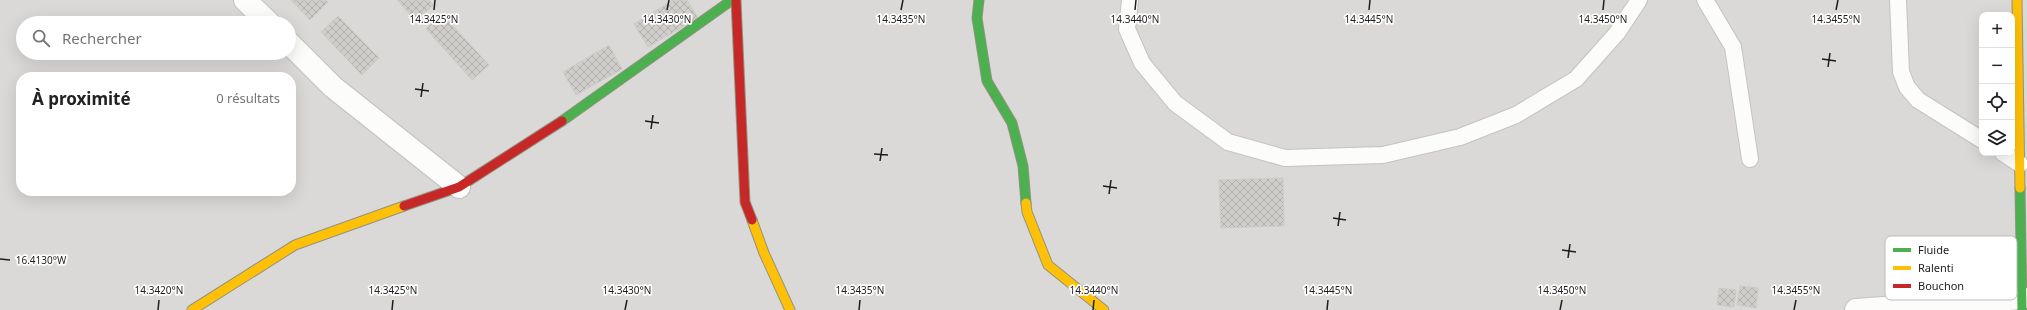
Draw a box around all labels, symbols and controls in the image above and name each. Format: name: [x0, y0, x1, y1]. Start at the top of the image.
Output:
text: 14.3425°N: [410, 12, 458, 26]
text: 14.3430°N: [643, 12, 691, 26]
text: 14.3435°N: [877, 12, 925, 26]
text: 14.3440°N: [1111, 12, 1159, 26]
text: 14.3445°N: [1345, 12, 1393, 26]
text: 14.3450°N: [1579, 12, 1627, 26]
text: 14.3455°N: [1812, 12, 1860, 26]
map controls: [1979, 12, 2015, 156]
button: +: [1979, 12, 2015, 48]
search box: [16, 16, 296, 60]
icon: search: [30, 27, 52, 49]
text: Rechercher: [62, 28, 142, 48]
button: −: [1979, 48, 2015, 84]
button: locate: [1979, 84, 2015, 120]
text: À proximité: [32, 87, 131, 110]
text: 0 résultats: [216, 89, 280, 107]
button: layers: [1979, 120, 2015, 156]
legend: [1885, 236, 2017, 300]
text: Fluide: [1918, 242, 1949, 257]
text: 16.4130°W: [16, 253, 67, 267]
text: Ralenti: [1918, 260, 1954, 275]
text: Bouchon: [1918, 278, 1964, 293]
text: 14.3420°N: [135, 283, 183, 297]
text: 14.3425°N: [369, 283, 417, 297]
text: 14.3430°N: [603, 283, 651, 297]
text: 14.3435°N: [836, 283, 884, 297]
text: 14.3440°N: [1070, 283, 1118, 297]
text: 14.3445°N: [1304, 283, 1352, 297]
text: 14.3450°N: [1538, 283, 1586, 297]
text: 14.3455°N: [1772, 283, 1820, 297]

